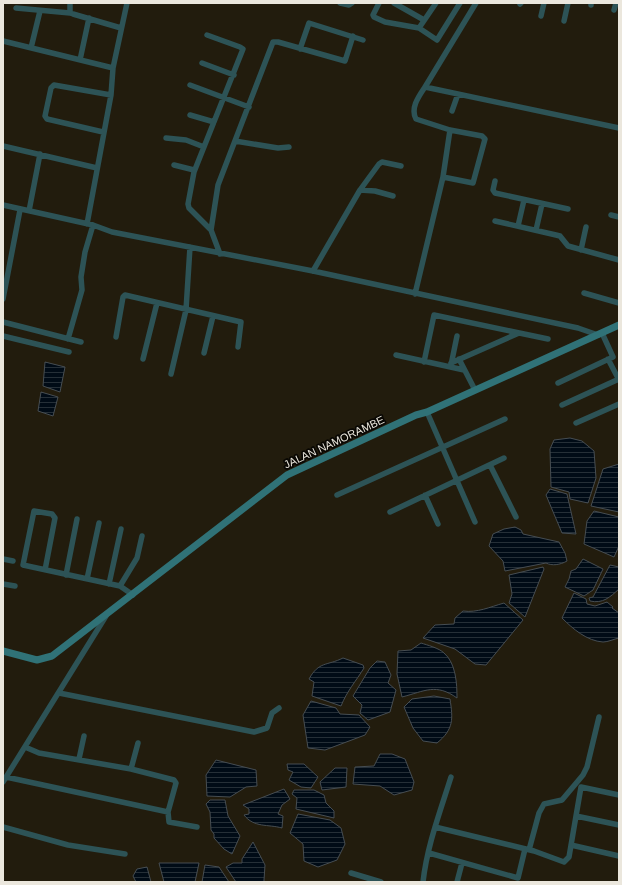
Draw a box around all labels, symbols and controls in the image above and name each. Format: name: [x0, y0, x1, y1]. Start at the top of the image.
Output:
street label: JALAN NAMORAMBE: [282, 413, 386, 471]

